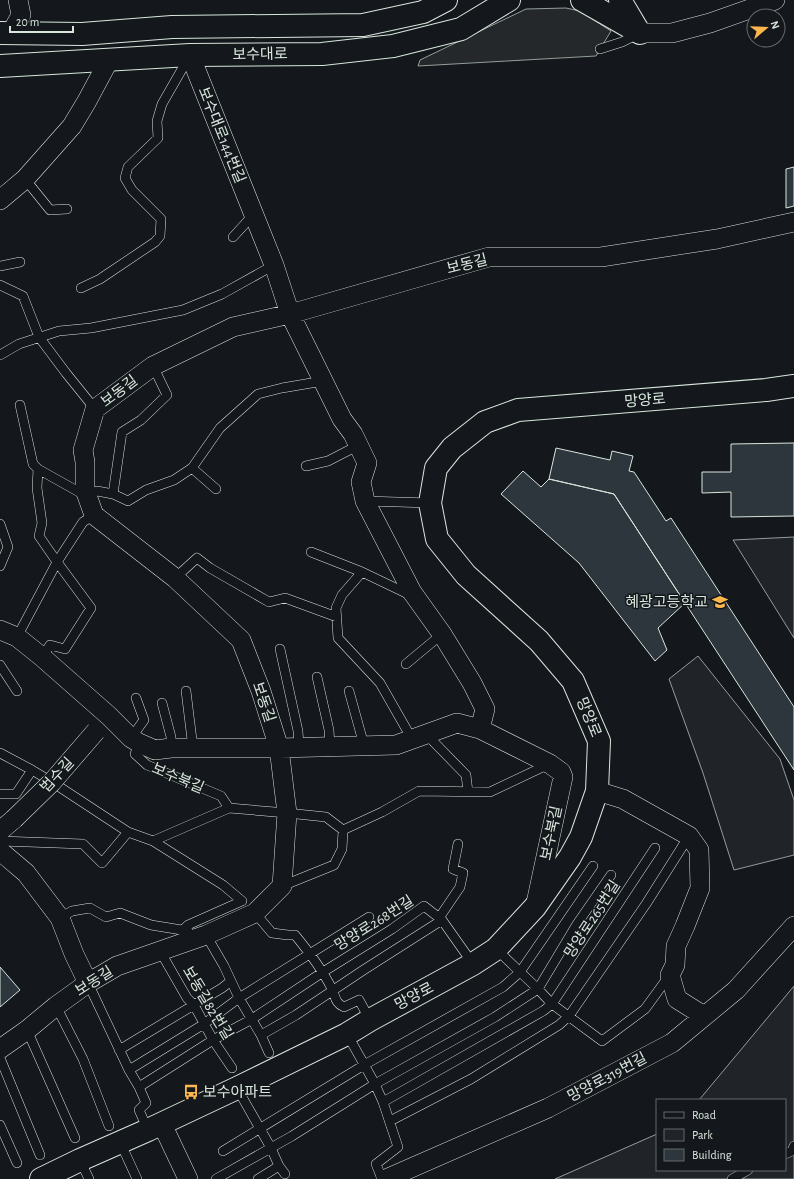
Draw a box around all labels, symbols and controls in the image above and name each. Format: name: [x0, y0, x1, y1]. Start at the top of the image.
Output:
scale bar: [10, 8, 73, 34]
north arrow: [746, 8, 786, 48]
text: 20 m: [16, 16, 39, 28]
text: N: [769, 19, 781, 30]
street label: 보수대로: [232, 46, 288, 62]
street label: 보수대로144번길: [195, 85, 249, 185]
street label: 보동길: [445, 251, 489, 277]
street label: 보동길: [98, 372, 140, 410]
street label: 망양로: [624, 390, 666, 410]
place label: 혜광고등학교: [625, 593, 708, 610]
school or university icon: 혜광고등학교: [711, 593, 729, 611]
street label: 보동길: [250, 680, 278, 724]
street label: 망양로: [574, 695, 604, 739]
street label: 법수길: [37, 754, 77, 796]
street label: 보수북길: [149, 760, 207, 796]
street label: 보수북길: [537, 804, 565, 862]
street label: 망양로265번길: [561, 877, 623, 961]
street label: 망양로268번길: [332, 892, 416, 954]
street label: 보동길: [72, 963, 116, 999]
street label: 보동길82번길: [180, 963, 236, 1043]
street label: 망양로: [392, 979, 436, 1013]
street label: 망양로319번길: [565, 1049, 649, 1105]
bus stop icon: 보수아파트: [182, 1083, 200, 1101]
place label: 보수아파트: [203, 1084, 272, 1100]
legend: [656, 1099, 786, 1171]
text: Road: [692, 1109, 716, 1121]
text: Park: [692, 1129, 713, 1141]
text: Building: [692, 1149, 732, 1161]

